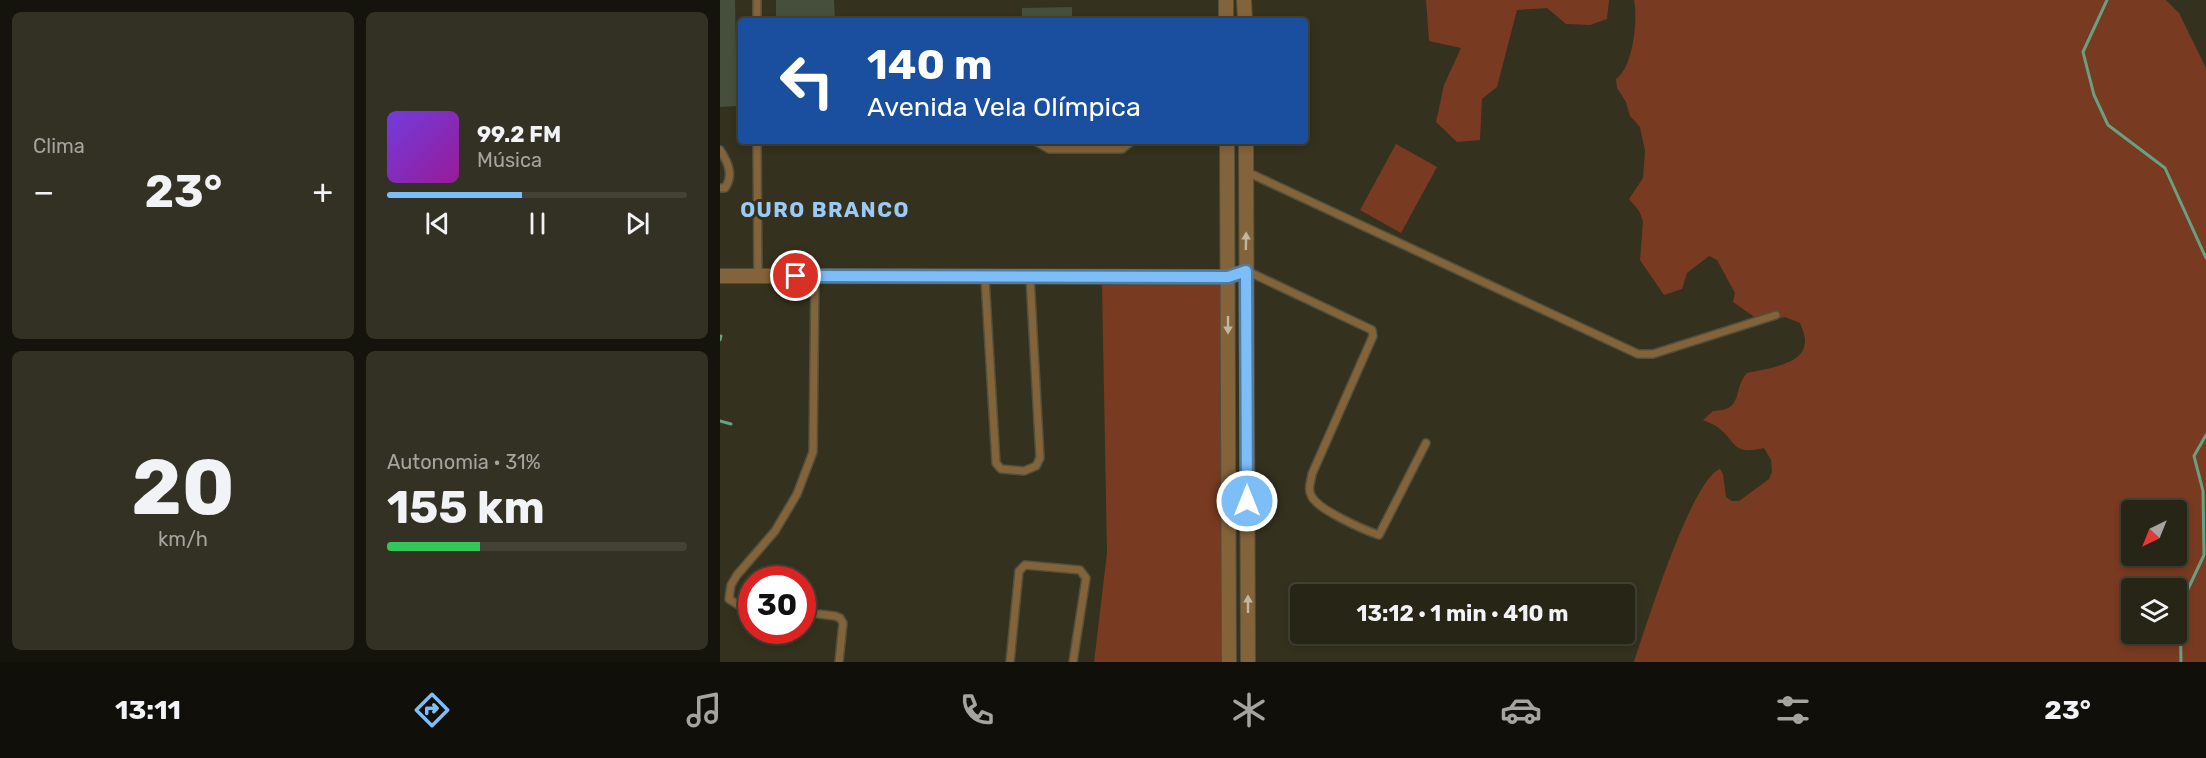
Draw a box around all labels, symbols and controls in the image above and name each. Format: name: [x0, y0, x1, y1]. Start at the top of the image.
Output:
text: 140 m: [867, 40, 993, 90]
icon: left: [768, 42, 846, 120]
text: Avenida Vela Olímpica: [867, 91, 1141, 123]
text: 99.2 FM: [477, 121, 561, 148]
text: Clima: [33, 134, 85, 158]
text: Música: [477, 148, 542, 172]
text: 23°: [145, 165, 222, 218]
text: −: [33, 172, 54, 211]
text: +: [312, 172, 333, 211]
district label: OURO BRANCO: [740, 197, 910, 222]
icon: previous: [421, 207, 454, 240]
icon: pause: [521, 207, 554, 240]
icon: next: [621, 207, 654, 240]
one-way arrow: [1241, 231, 1251, 250]
pin: [770, 250, 821, 301]
icon: arrive: [779, 259, 812, 292]
one-way arrow: [1223, 316, 1233, 335]
text: 20: [131, 441, 235, 534]
text: Autonomia · 31%: [387, 450, 541, 474]
position arrow: [1215, 469, 1279, 533]
text: 155 km: [387, 481, 545, 534]
north arrow: [2121, 500, 2187, 566]
map controls: [2121, 500, 2187, 644]
text: km/h: [158, 527, 208, 551]
speed limit sign: 30: [738, 566, 816, 644]
button: layers: [2121, 578, 2187, 644]
one-way arrow: [1243, 594, 1253, 613]
text: 13:12 · 1 min · 410 m: [1357, 600, 1568, 627]
icon: directions: [411, 689, 453, 731]
icon: music: [683, 689, 725, 731]
icon: phone: [956, 689, 998, 731]
icon: climate: [1228, 689, 1270, 731]
icon: car: [1500, 689, 1542, 731]
icon: filters: [1772, 689, 1814, 731]
text: 13:11: [115, 694, 181, 726]
text: 23°: [2044, 694, 2091, 726]

